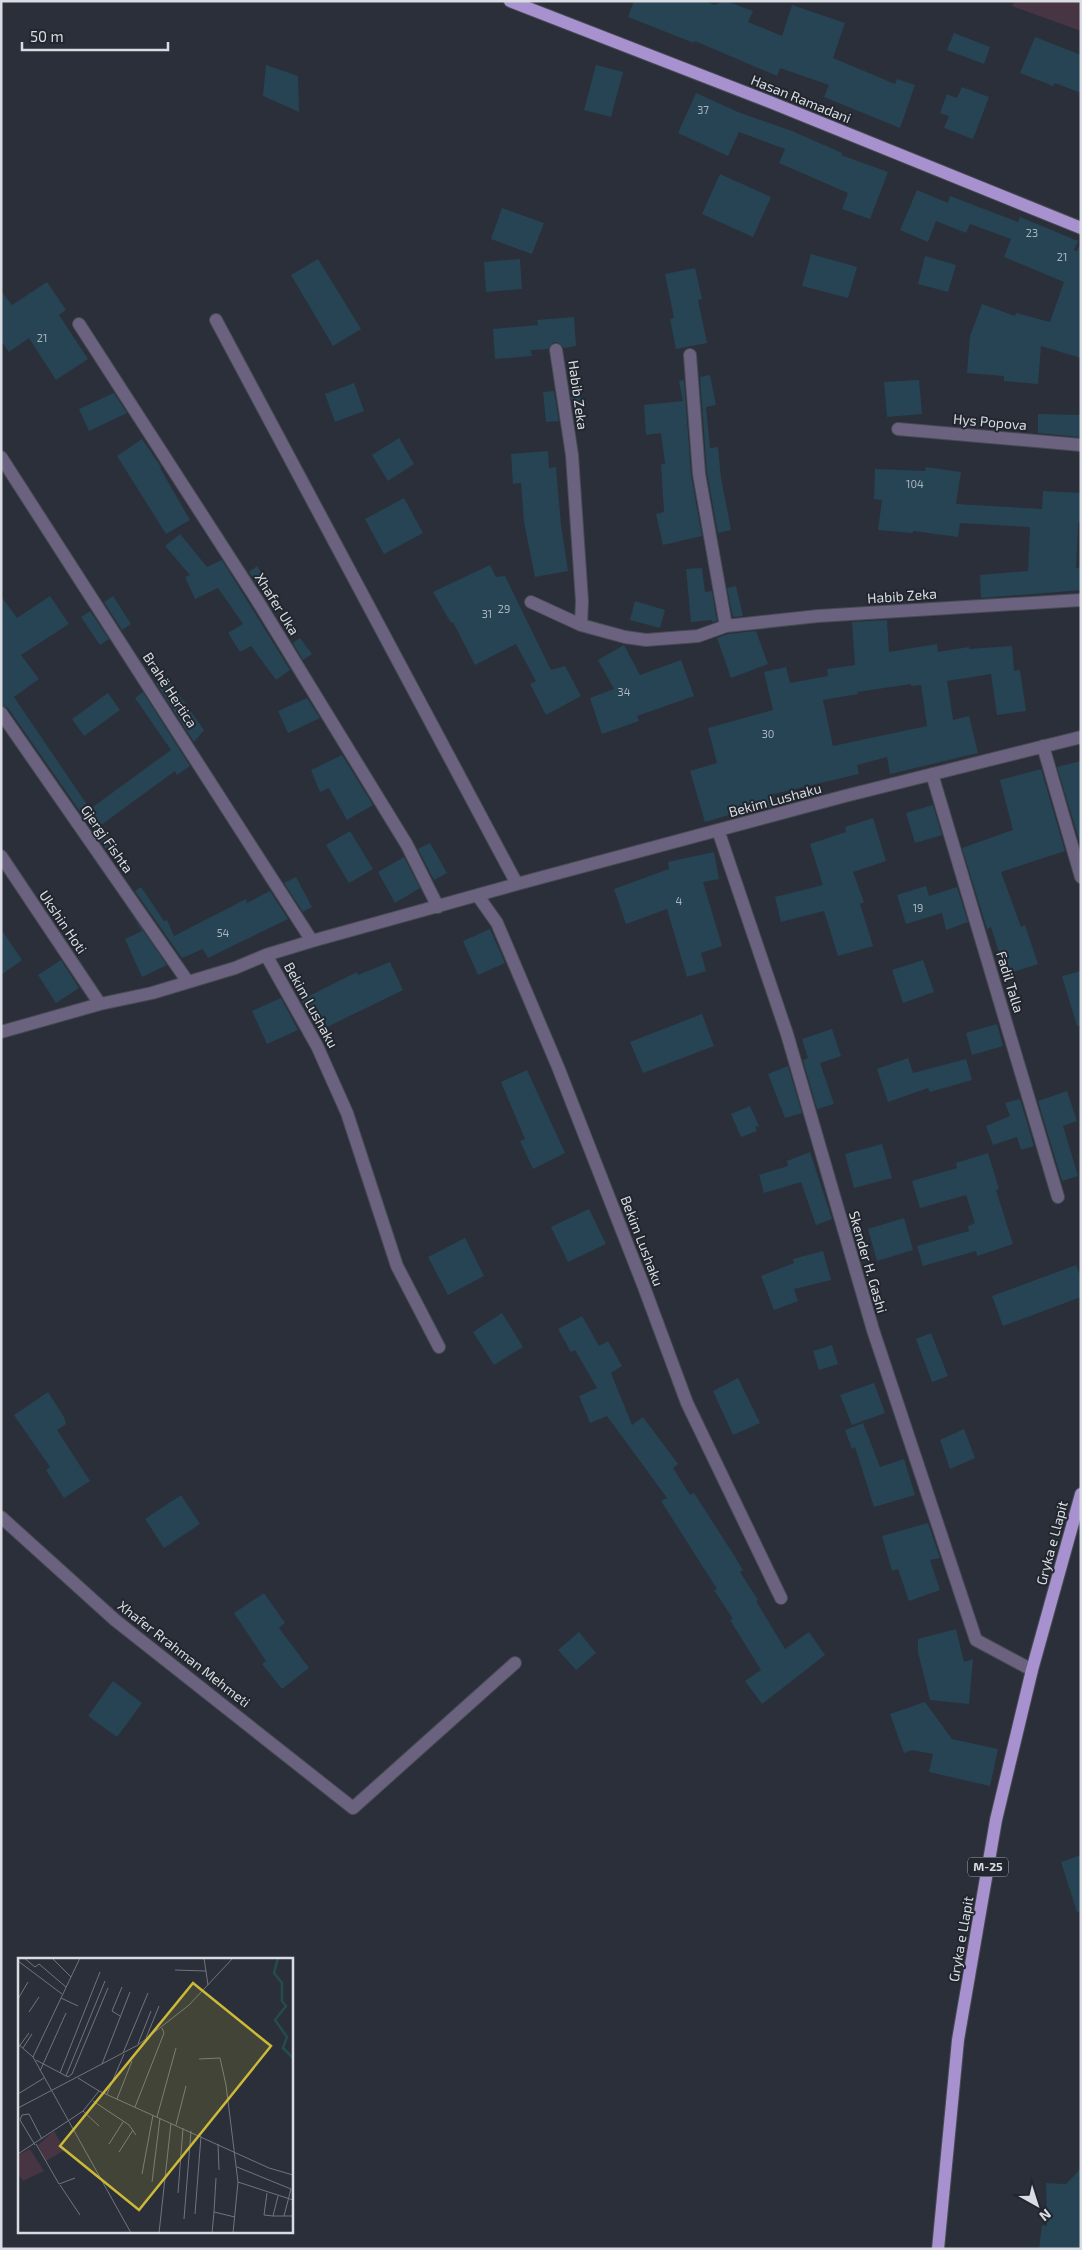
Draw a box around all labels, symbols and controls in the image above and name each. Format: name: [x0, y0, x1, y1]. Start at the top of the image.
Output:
scale bar: [22, 20, 169, 52]
text: 50 m: [30, 27, 64, 45]
street label: Hasan Ramadani: [749, 71, 854, 126]
house number: 37: [697, 103, 709, 116]
house number: 23: [1026, 226, 1038, 239]
house number: 21: [1057, 250, 1067, 263]
house number: 21: [37, 331, 47, 344]
street label: Habib Zeka: [565, 359, 592, 431]
street label: Hys Popova: [952, 410, 1028, 433]
house number: 104: [906, 477, 924, 490]
street label: Xhafer Uka: [252, 570, 303, 638]
street label: Habib Zeka: [867, 585, 937, 606]
house number: 29: [498, 602, 510, 615]
house number: 31: [482, 607, 492, 620]
street label: Brahë Hertica: [140, 649, 201, 731]
house number: 34: [618, 685, 631, 698]
house number: 30: [762, 727, 774, 740]
street label: Bekim Lushaku: [727, 779, 823, 820]
street label: Gjergj Fishta: [78, 801, 137, 876]
street label: Ukshin Hoti: [36, 887, 91, 957]
house number: 4: [676, 894, 683, 907]
house number: 19: [913, 901, 923, 914]
house number: 54: [217, 926, 230, 939]
street label: Fadil Talla: [993, 949, 1028, 1015]
street label: Bekim Lushaku: [281, 959, 342, 1051]
street label: Bekim Lushaku: [617, 1193, 667, 1288]
street label: Skender H. Gashi: [846, 1209, 891, 1315]
street label: Gryka e Llapit: [1032, 1499, 1071, 1587]
street label: Xhafer Rrahman Mehmeti: [115, 1597, 254, 1711]
road number: M-25: [968, 1858, 1008, 1876]
street label: Gryka e Llapit: [945, 1895, 976, 1983]
inset map: [18, 1958, 292, 2232]
north arrow: [1012, 2180, 1062, 2230]
text: N: [1036, 2206, 1055, 2225]

